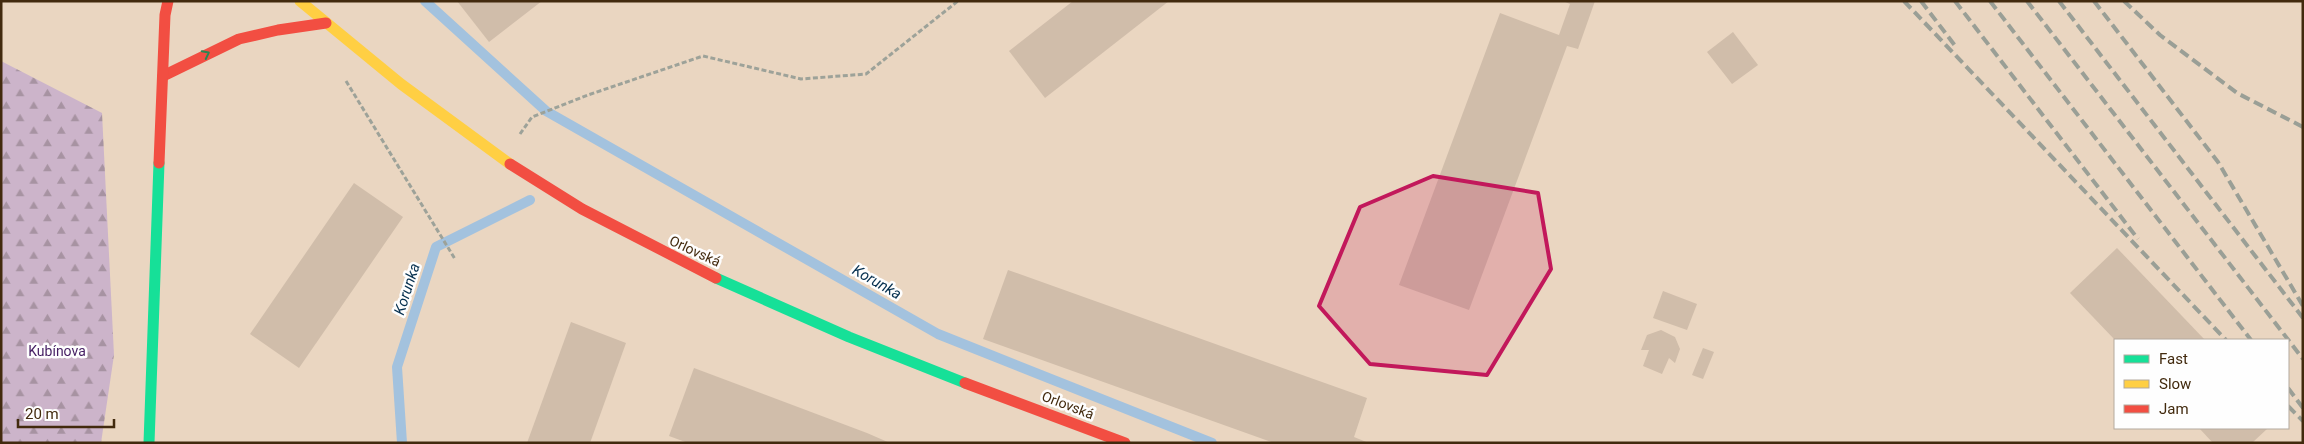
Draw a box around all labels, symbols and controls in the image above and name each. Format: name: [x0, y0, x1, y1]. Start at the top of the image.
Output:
one-way arrow: [201, 50, 210, 60]
street label: Orlovská: [667, 232, 723, 270]
water label: Korunka: [390, 261, 424, 317]
water label: Korunka: [849, 261, 905, 303]
legend: [2114, 339, 2289, 429]
park label: Kubínova: [28, 343, 86, 359]
text: Fast: [2159, 350, 2188, 368]
text: Slow: [2159, 375, 2191, 393]
street label: Orlovská: [1040, 388, 1096, 422]
scale bar: [18, 396, 114, 428]
text: Jam: [2159, 400, 2189, 418]
text: 20 m: [25, 405, 59, 423]

